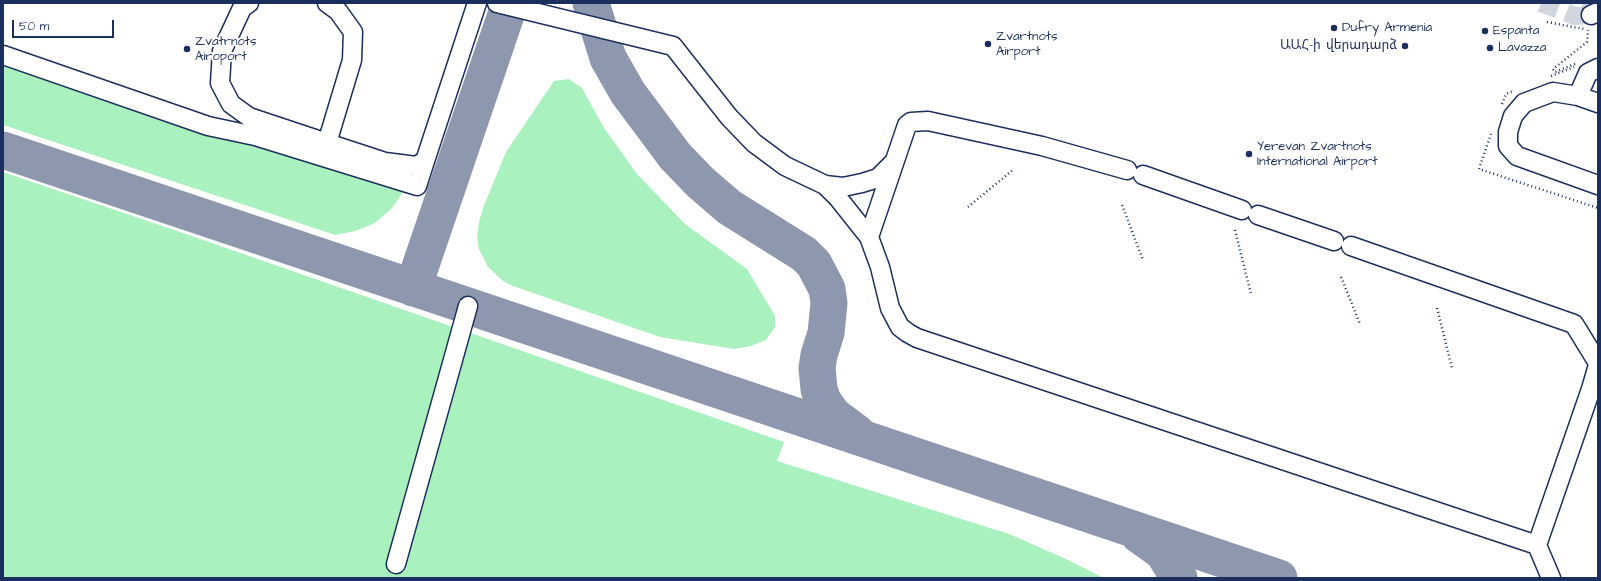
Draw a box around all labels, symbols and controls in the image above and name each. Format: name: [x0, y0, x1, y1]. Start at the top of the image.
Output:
scale bar: [14, 12, 116, 38]
text: 50 m: [19, 18, 49, 35]
place label: Dufry Armenia: [1342, 20, 1432, 36]
marker: Dufry Armenia: [1329, 23, 1339, 33]
place label: Espanta: [1493, 23, 1539, 39]
marker: Espanta: [1480, 26, 1490, 36]
place label: Zvartnots Airport: [996, 29, 1058, 60]
place label: Zvatrnots Airoport: [195, 34, 257, 65]
place label: ԱԱՀ-ի վերադարձ: [1280, 38, 1397, 54]
marker: Zvartnots Airport: [983, 39, 993, 49]
place label: Lavazza: [1498, 40, 1546, 56]
marker: ԱԱՀ-ի վերադարձ: [1400, 41, 1410, 51]
marker: Lavazza: [1485, 43, 1495, 53]
marker: Zvatrnots Airoport: [182, 44, 192, 54]
place label: Yerevan Zvartnots International Airport: [1257, 139, 1377, 170]
marker: Yerevan Zvartnots International Airport: [1244, 149, 1254, 159]

